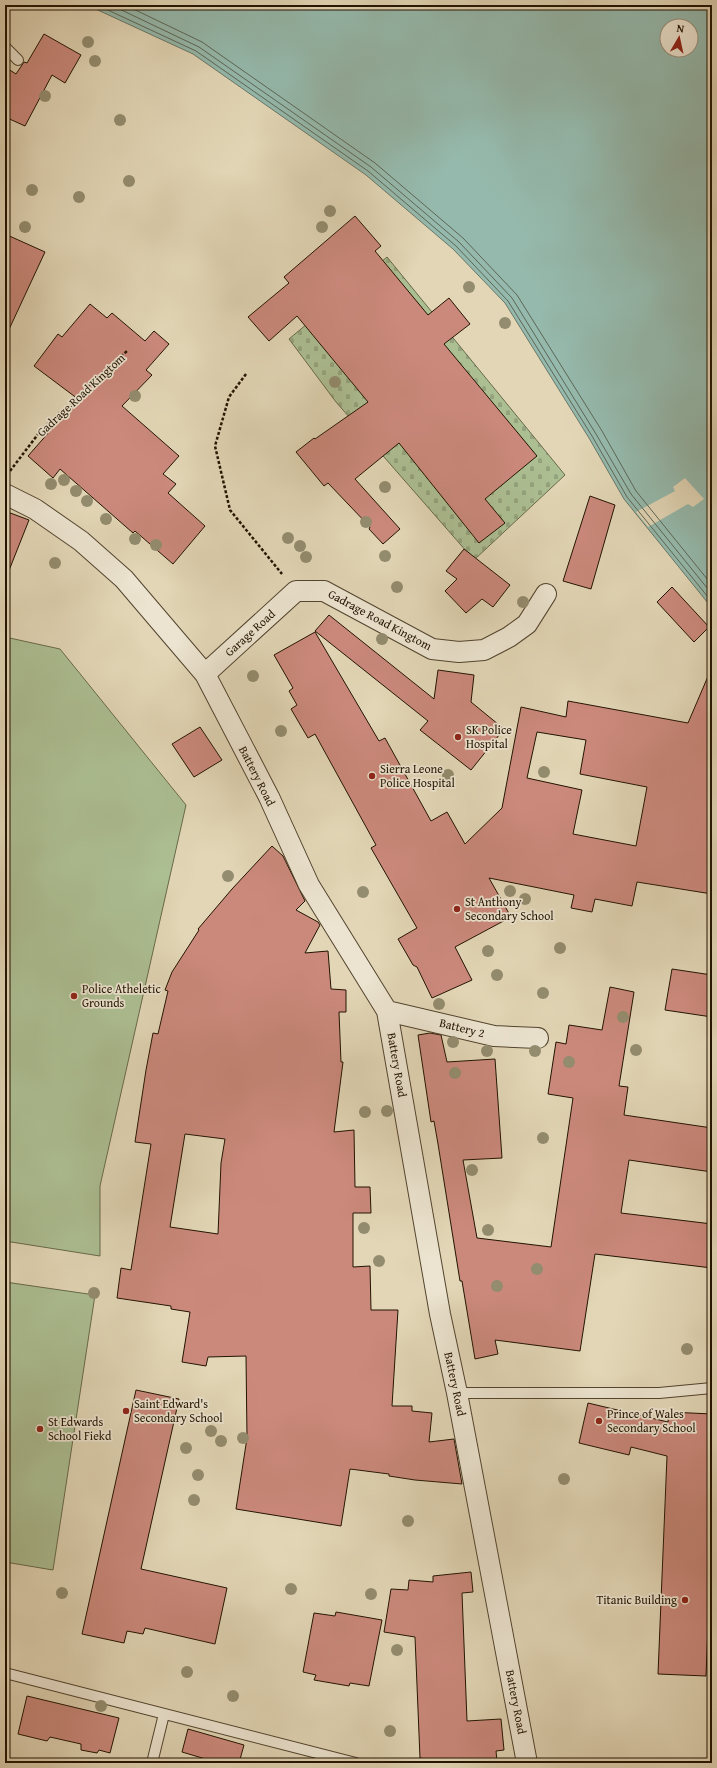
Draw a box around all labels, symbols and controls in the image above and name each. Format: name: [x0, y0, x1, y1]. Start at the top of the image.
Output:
north arrow: [659, 18, 699, 58]
text: N: [676, 20, 686, 37]
street label: Gadrage Road Kingtom: [33, 349, 129, 440]
street label: Gadrage Road Kingtom: [325, 585, 435, 654]
street label: Garage Road: [221, 605, 279, 660]
place label: SK Police Hospital: [466, 721, 512, 752]
marker: SK Police Hospital: [453, 732, 463, 742]
street label: Battery Road: [235, 743, 280, 809]
place label: Sierra Leone Police Hospital: [380, 760, 456, 791]
marker: Sierra Leone Police Hospital: [367, 771, 377, 781]
place label: St Anthony Secondary School: [465, 893, 554, 924]
marker: St Anthony Secondary School: [452, 904, 462, 914]
place label: Police Atheletic Grounds: [82, 980, 161, 1011]
marker: Police Atheletic Grounds: [69, 991, 79, 1001]
street label: Battery 2: [438, 1014, 487, 1041]
street label: Battery Road: [383, 1031, 412, 1099]
street label: Battery Road: [440, 1350, 471, 1418]
place label: Saint Edward's Secondary School: [134, 1395, 223, 1426]
place label: Prince of Wales Secondary School: [607, 1405, 696, 1436]
marker: Saint Edward's Secondary School: [121, 1406, 131, 1416]
place label: St Edwards School Fiekd: [48, 1413, 112, 1444]
marker: Prince of Wales Secondary School: [594, 1416, 604, 1426]
marker: St Edwards School Fiekd: [35, 1424, 45, 1434]
place label: Titanic Building: [596, 1591, 677, 1608]
marker: Titanic Building: [680, 1595, 690, 1605]
street label: Battery Road: [502, 1668, 531, 1736]

